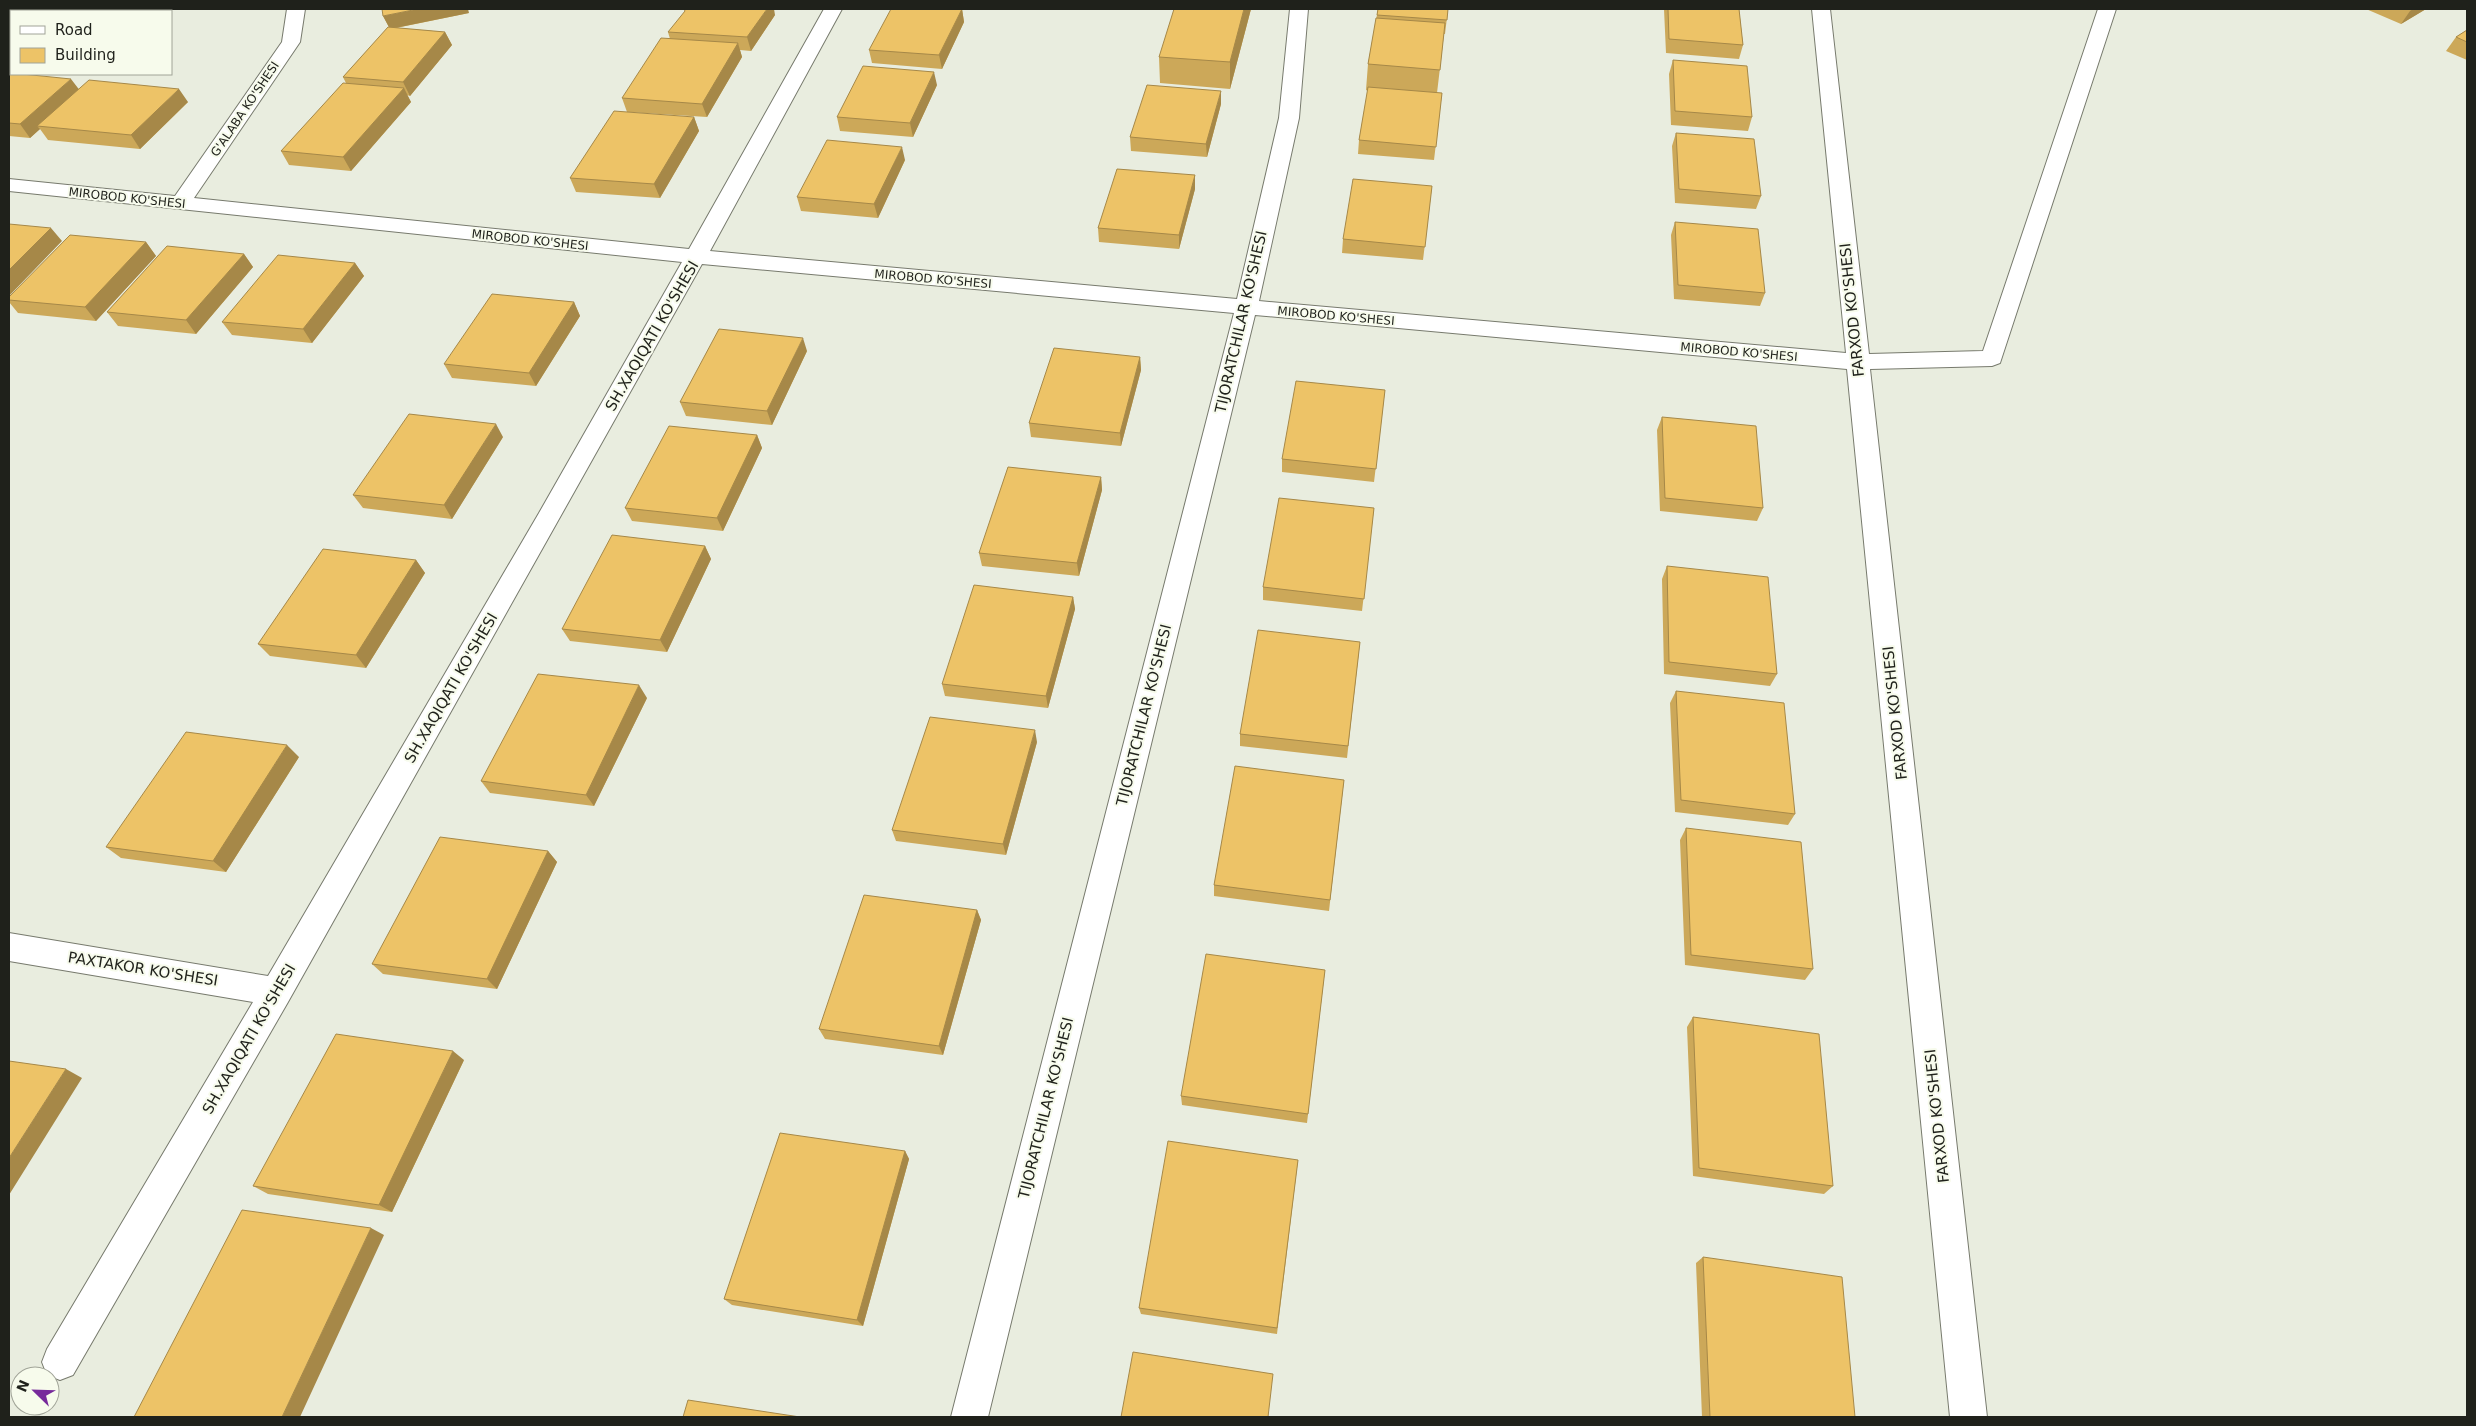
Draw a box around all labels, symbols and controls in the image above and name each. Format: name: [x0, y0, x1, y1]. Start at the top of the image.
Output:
legend: [10, 10, 172, 75]
text: Road: [55, 21, 93, 39]
text: Building: [55, 46, 116, 64]
street label: G'ALABA KO'SHESI: [208, 59, 282, 159]
street label: MIROBOD KO'SHESI: [68, 185, 186, 211]
street label: MIROBOD KO'SHESI: [471, 227, 589, 253]
street label: TIJORATCHILAR KO'SHESI: [1211, 229, 1271, 416]
street label: FARXOD KO'SHESI: [1836, 242, 1868, 378]
street label: SH.XAQIQATI KO'SHESI: [602, 258, 702, 414]
street label: MIROBOD KO'SHESI: [874, 267, 992, 291]
street label: MIROBOD KO'SHESI: [1277, 304, 1395, 328]
street label: MIROBOD KO'SHESI: [1680, 340, 1798, 364]
street label: SH.XAQIQATI KO'SHESI: [401, 610, 501, 766]
street label: TIJORATCHILAR KO'SHESI: [1112, 622, 1175, 809]
street label: FARXOD KO'SHESI: [1879, 645, 1911, 781]
street label: PAXTAKOR KO'SHESI: [67, 948, 219, 990]
street label: SH.XAQIQATI KO'SHESI: [199, 961, 299, 1117]
street label: TIJORATCHILAR KO'SHESI: [1014, 1015, 1077, 1202]
street label: FARXOD KO'SHESI: [1921, 1048, 1953, 1184]
north arrow: [10, 1366, 60, 1416]
text: N: [13, 1377, 33, 1394]

